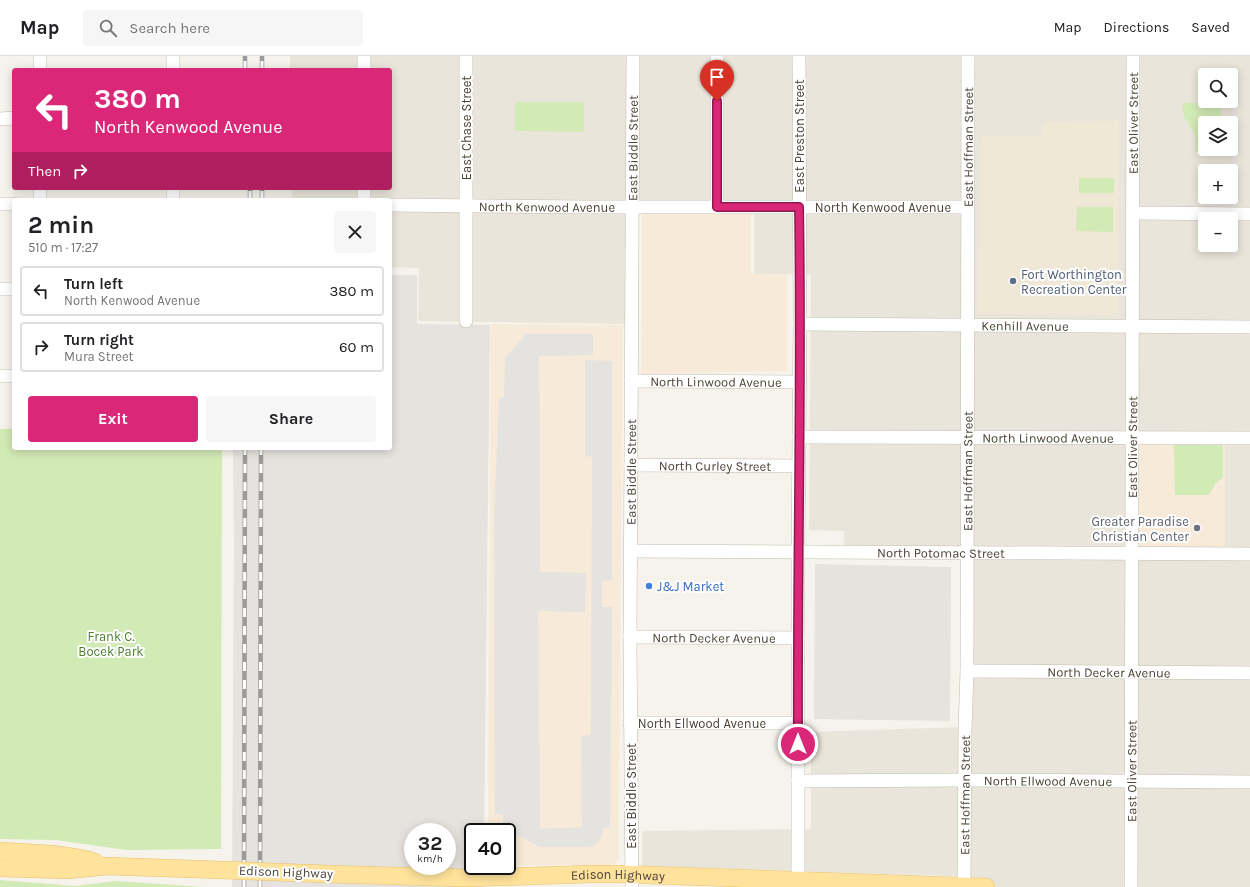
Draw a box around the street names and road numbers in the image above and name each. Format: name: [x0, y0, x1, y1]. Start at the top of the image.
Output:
street label: East Oliver Street: [1125, 72, 1140, 174]
street label: East Chase Street: [459, 76, 474, 180]
street label: East Preston Street: [792, 79, 807, 193]
street label: East Hoffman Street: [960, 87, 975, 207]
street label: East Biddle Street: [625, 95, 640, 201]
street label: North Kenwood Avenue: [479, 198, 615, 215]
street label: North Kenwood Avenue: [815, 200, 951, 215]
street label: Kenhill Avenue: [981, 318, 1069, 333]
street label: North Linwood Avenue: [650, 374, 782, 389]
street label: East Oliver Street: [1124, 396, 1140, 498]
street label: East Hoffman Street: [960, 411, 975, 531]
street label: East Biddle Street: [623, 419, 639, 525]
street label: North Linwood Avenue: [982, 430, 1114, 445]
street label: North Curley Street: [659, 458, 771, 473]
street label: North Potomac Street: [877, 545, 1005, 560]
street label: North Decker Avenue: [652, 630, 776, 645]
street label: North Decker Avenue: [1047, 664, 1171, 680]
street label: North Ellwood Avenue: [638, 716, 767, 731]
street label: East Oliver Street: [1124, 720, 1139, 822]
street label: East Hoffman Street: [957, 735, 972, 855]
street label: East Biddle Street: [624, 743, 639, 849]
street label: North Ellwood Avenue: [984, 773, 1113, 789]
street label: Edison Highway: [239, 863, 333, 881]
street label: Edison Highway: [571, 867, 665, 883]

